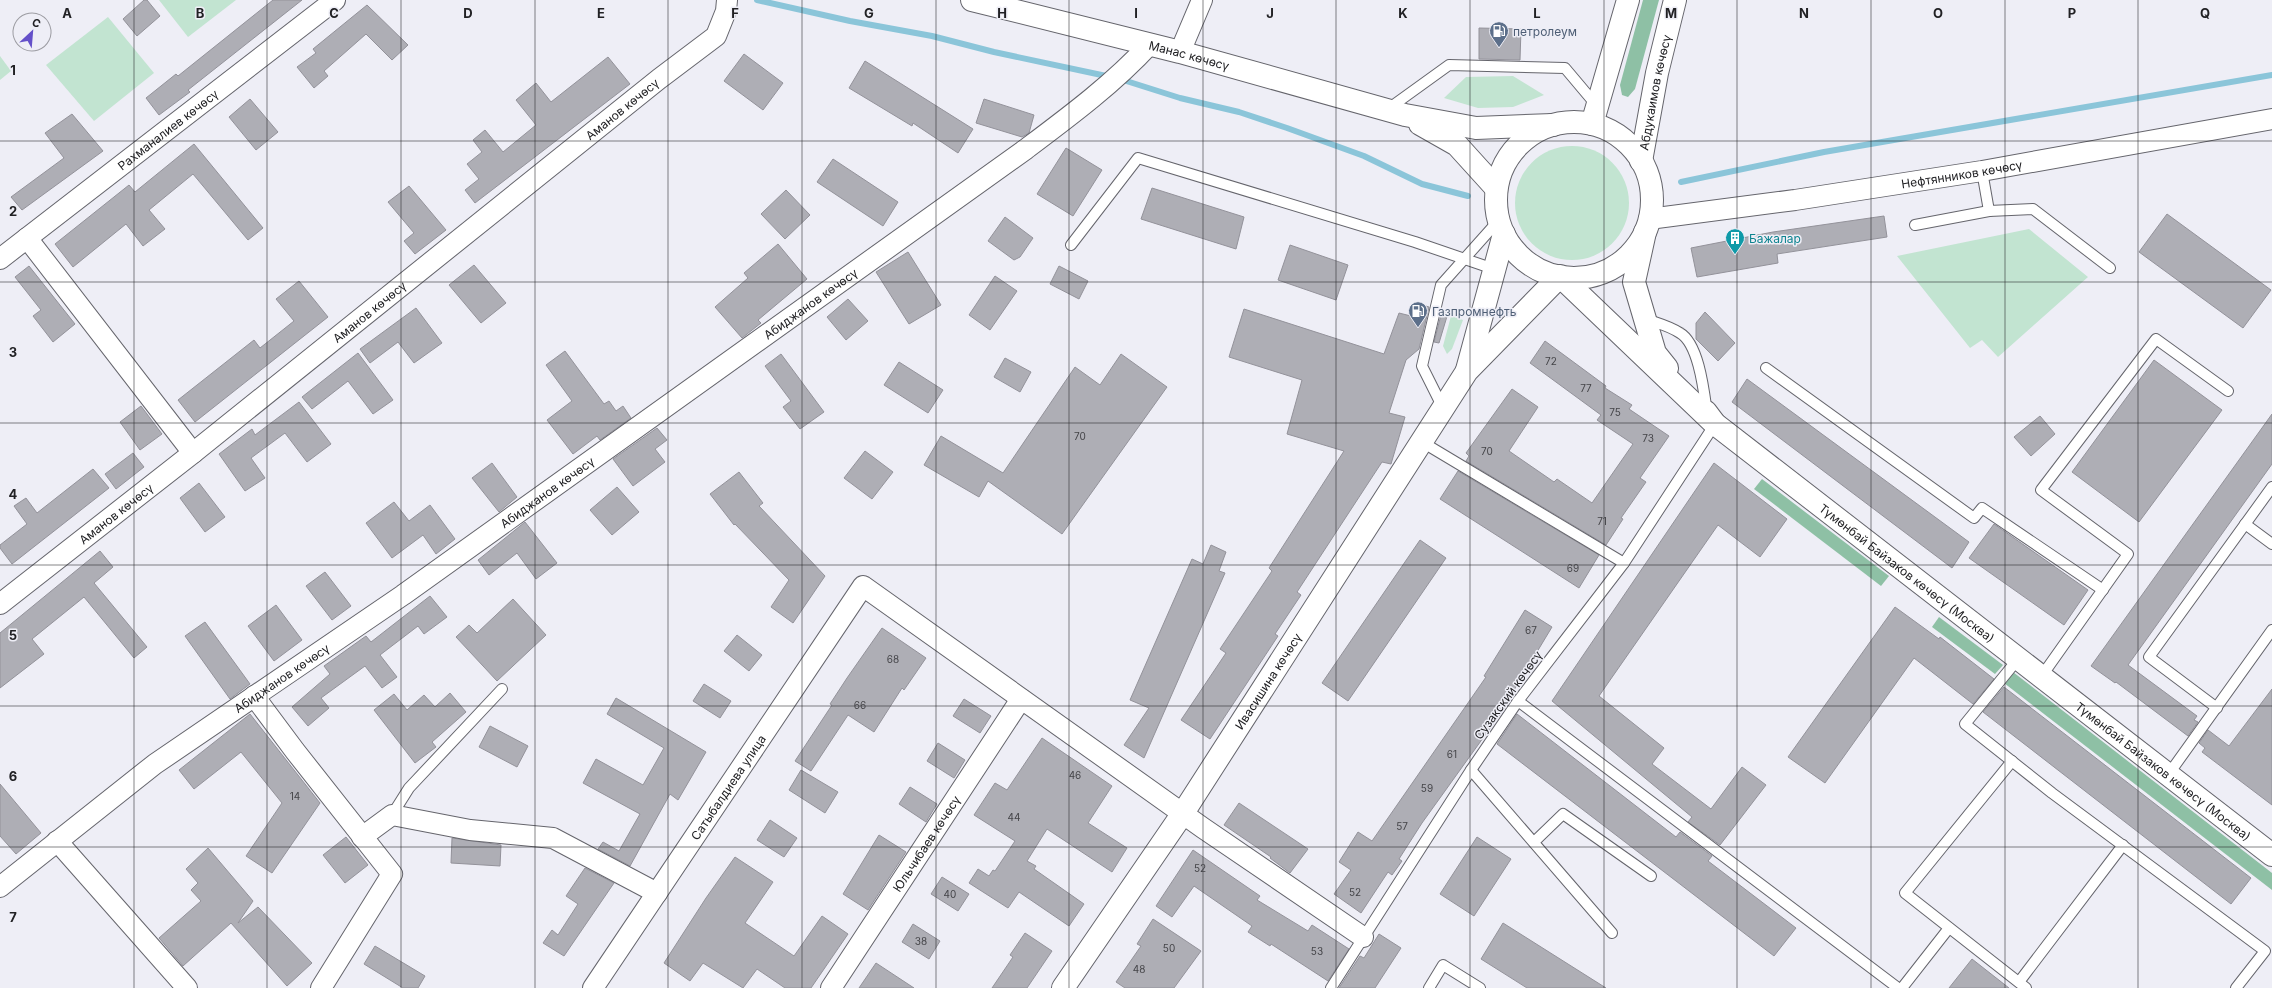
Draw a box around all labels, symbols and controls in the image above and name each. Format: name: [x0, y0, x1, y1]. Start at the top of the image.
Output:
text: A: [62, 5, 72, 21]
text: B: [196, 5, 205, 21]
text: C: [329, 5, 339, 21]
text: D: [463, 5, 473, 21]
text: E: [597, 5, 605, 21]
text: F: [731, 5, 739, 21]
text: G: [864, 5, 874, 21]
text: H: [997, 5, 1007, 21]
text: I: [1134, 5, 1138, 21]
text: J: [1266, 5, 1274, 21]
text: K: [1398, 5, 1408, 21]
text: L: [1533, 5, 1541, 21]
text: M: [1665, 5, 1677, 21]
text: N: [1799, 5, 1809, 21]
text: O: [1933, 5, 1943, 21]
text: P: [2068, 5, 2076, 21]
text: Q: [2200, 5, 2210, 21]
north arrow: [12, 12, 52, 52]
text: С: [30, 15, 43, 31]
fuel station icon: петролеум: [1488, 20, 1510, 48]
place label: петролеум: [1513, 24, 1577, 39]
street label: Абдукаимов көчөсү: [1636, 33, 1674, 151]
street label: Манас көчөсү: [1147, 37, 1231, 73]
text: 1: [10, 62, 16, 78]
street label: Аманов көчөсү: [582, 75, 662, 143]
street label: Рахманалиев көчөсү: [114, 86, 221, 173]
street label: Нефтянников көчөсү: [1900, 156, 2024, 191]
text: 2: [9, 203, 17, 219]
building icon: Бажалар: [1724, 227, 1746, 255]
place label: Бажалар: [1749, 231, 1801, 246]
street label: Абиджанов көчөсү: [760, 264, 861, 342]
street label: Аманов көчөсү: [329, 277, 409, 346]
fuel station icon: Газпромнефть: [1407, 300, 1429, 328]
place label: Газпромнефть: [1432, 304, 1517, 319]
text: 3: [9, 344, 17, 360]
house number: 72: [1545, 355, 1557, 367]
house number: 77: [1580, 382, 1592, 394]
house number: 75: [1609, 406, 1621, 418]
house number: 70: [1074, 430, 1086, 442]
house number: 73: [1642, 432, 1654, 444]
house number: 70: [1481, 445, 1493, 457]
street label: Абиджанов көчөсү: [497, 453, 597, 531]
street label: Аманов көчөсү: [76, 480, 156, 547]
text: 4: [9, 486, 18, 502]
street label: Түмөнбай Байзаков көчөсү (Москва): [1816, 500, 1998, 645]
house number: 71: [1597, 515, 1607, 527]
house number: 69: [1567, 562, 1579, 574]
house number: 67: [1525, 624, 1537, 636]
text: 5: [9, 627, 17, 643]
street label: Ивасишина көчөсү: [1231, 630, 1304, 732]
street label: Абиджанов көчөсү: [231, 640, 332, 716]
street label: Сузакский көчөсү: [1471, 647, 1545, 742]
house number: 68: [887, 653, 899, 665]
street label: Түмөнбай Байзаков көчөсү (Москва): [2073, 698, 2254, 844]
house number: 66: [854, 699, 866, 711]
street label: Сатыбалдиева улица: [687, 732, 769, 843]
house number: 61: [1447, 748, 1457, 760]
text: 6: [9, 768, 17, 784]
house number: 46: [1069, 769, 1081, 781]
house number: 59: [1421, 782, 1433, 794]
house number: 14: [290, 790, 300, 802]
street label: Юльчибаев көчөсү: [889, 792, 963, 894]
house number: 44: [1008, 811, 1020, 823]
house number: 57: [1396, 820, 1408, 832]
house number: 52: [1194, 862, 1206, 874]
house number: 52: [1349, 886, 1361, 898]
house number: 40: [944, 888, 956, 900]
text: 7: [9, 909, 17, 925]
house number: 38: [915, 935, 927, 947]
house number: 50: [1163, 942, 1175, 954]
house number: 53: [1311, 945, 1323, 957]
house number: 48: [1133, 963, 1145, 975]

